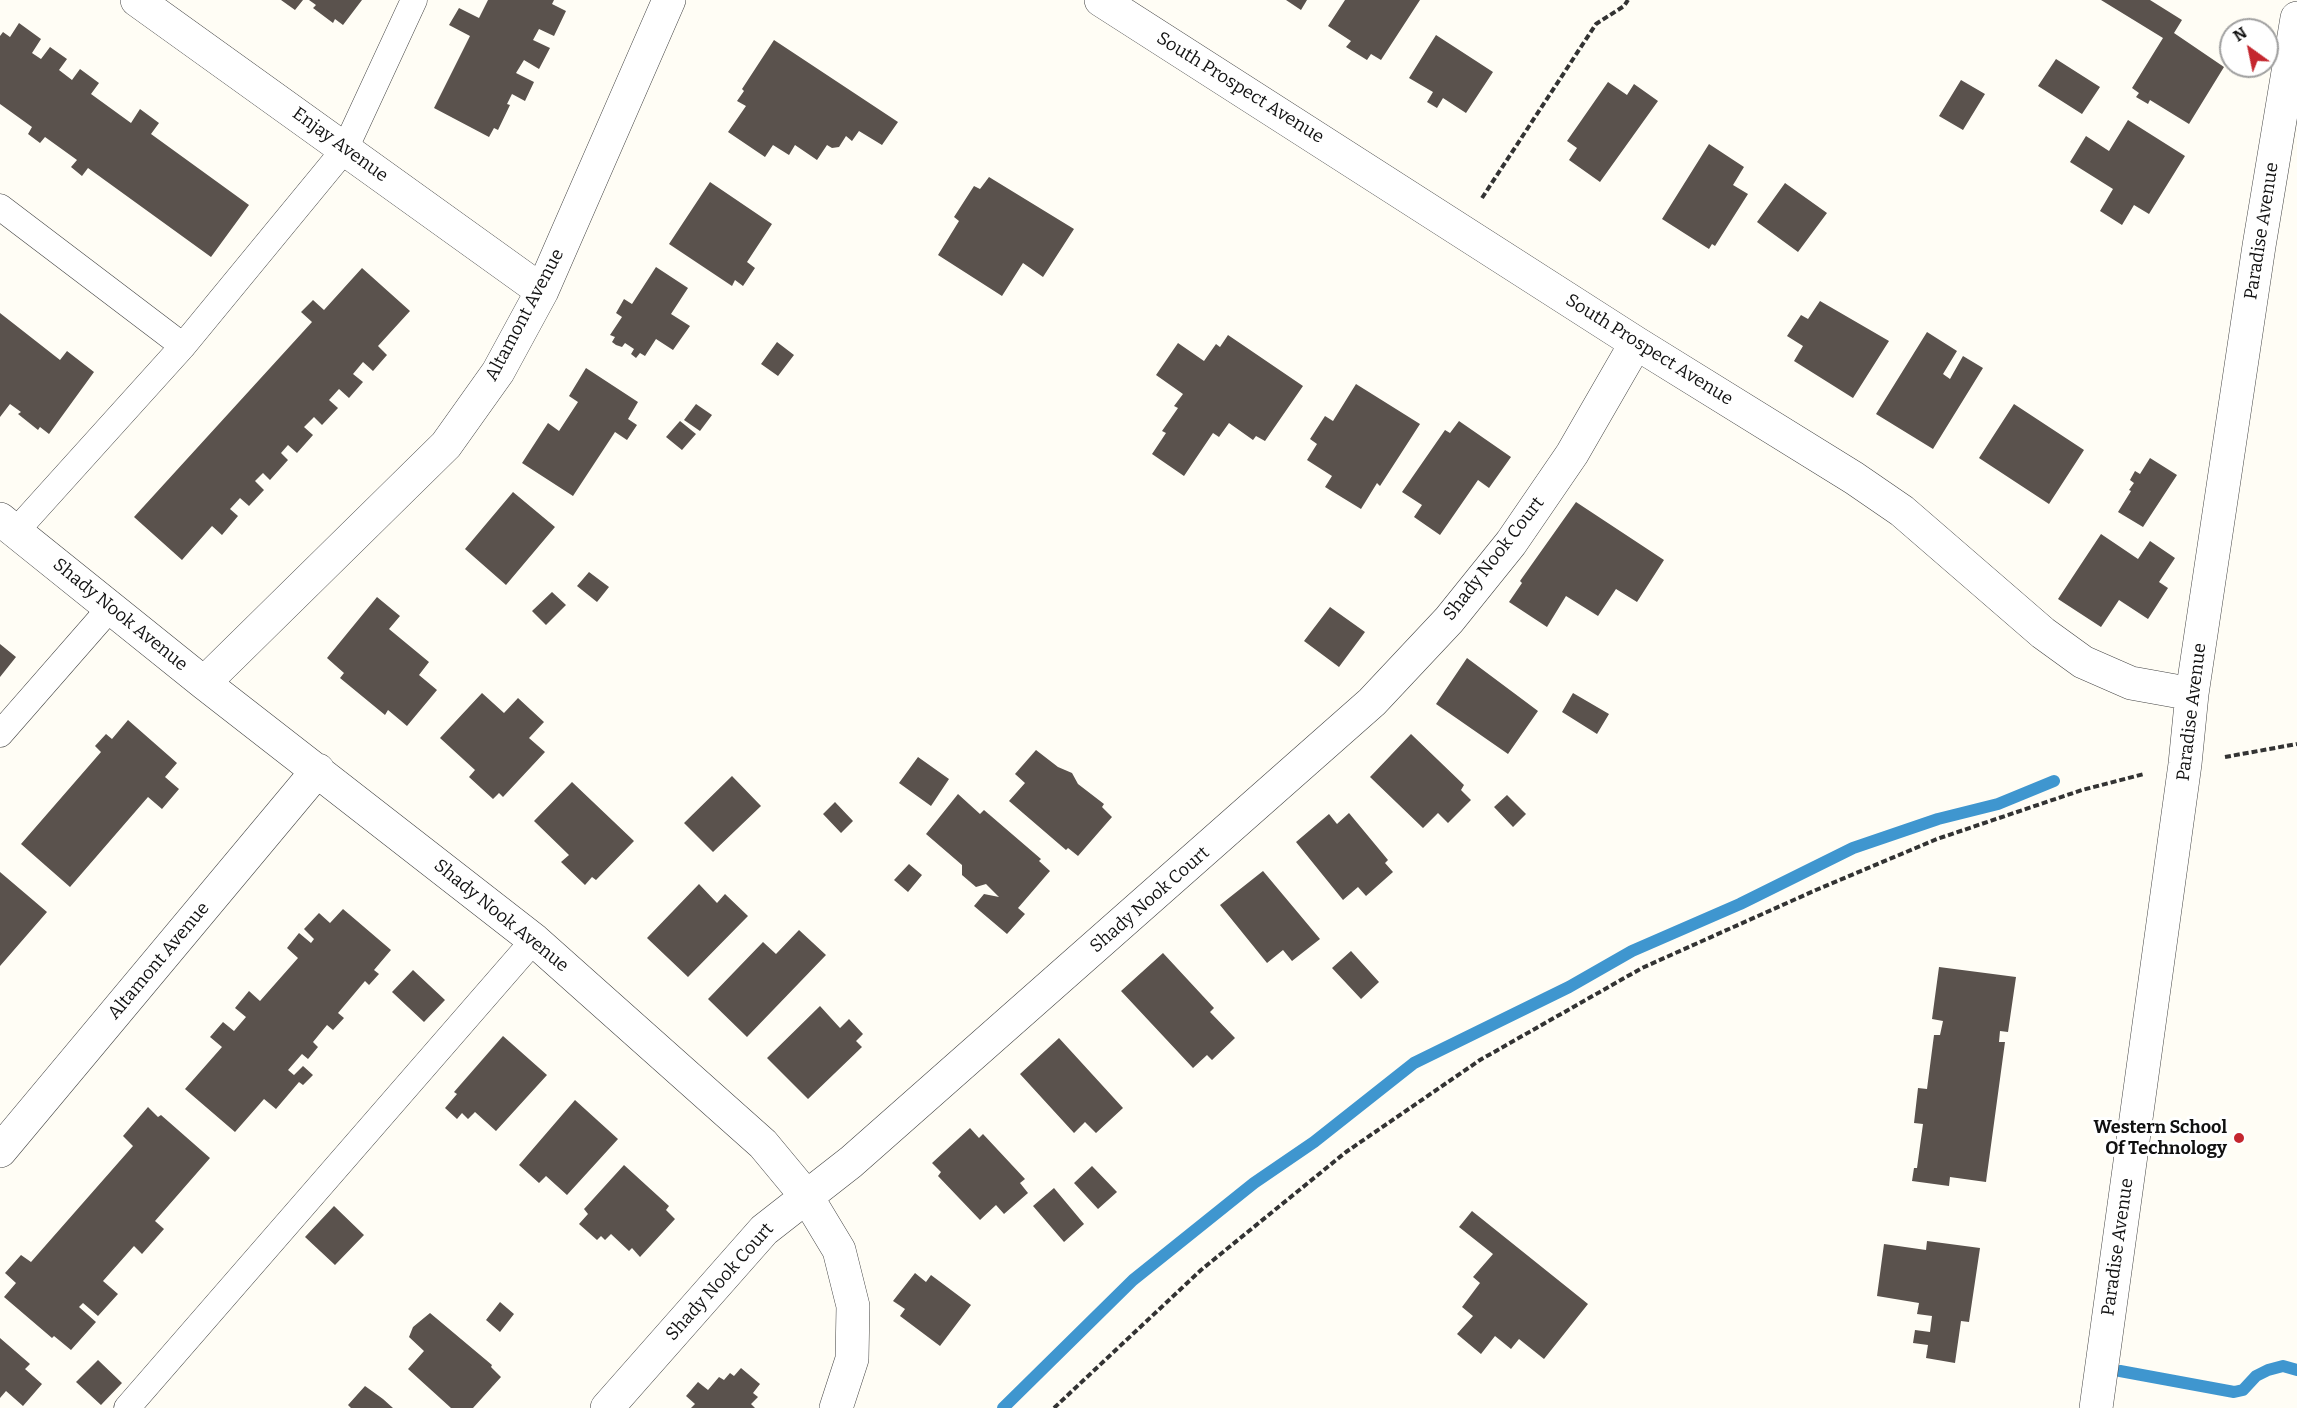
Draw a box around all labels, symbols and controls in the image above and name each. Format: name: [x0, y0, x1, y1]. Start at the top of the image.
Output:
north arrow: [2219, 18, 2279, 78]
text: N: [2230, 23, 2250, 45]
street label: South Prospect Avenue: [1152, 28, 1328, 148]
street label: Enjay Avenue: [288, 103, 392, 187]
street label: Paradise Avenue: [2240, 161, 2284, 301]
street label: Altamont Avenue: [481, 245, 569, 385]
street label: South Prospect Avenue: [1561, 290, 1737, 410]
street label: Shady Nook Court: [1439, 493, 1549, 625]
street label: Shady Nook Avenue: [48, 554, 192, 676]
street label: Paradise Avenue: [2173, 642, 2211, 782]
street label: Shady Nook Court: [1086, 842, 1214, 958]
street label: Shady Nook Avenue: [429, 855, 573, 977]
street label: Altamont Avenue: [104, 898, 214, 1024]
place label: Western School Of Technology: [2094, 1117, 2227, 1160]
marker: Western School Of Technology: [2232, 1131, 2246, 1145]
street label: Paradise Avenue: [2098, 1177, 2138, 1317]
street label: Shady Nook Court: [661, 1219, 779, 1345]

